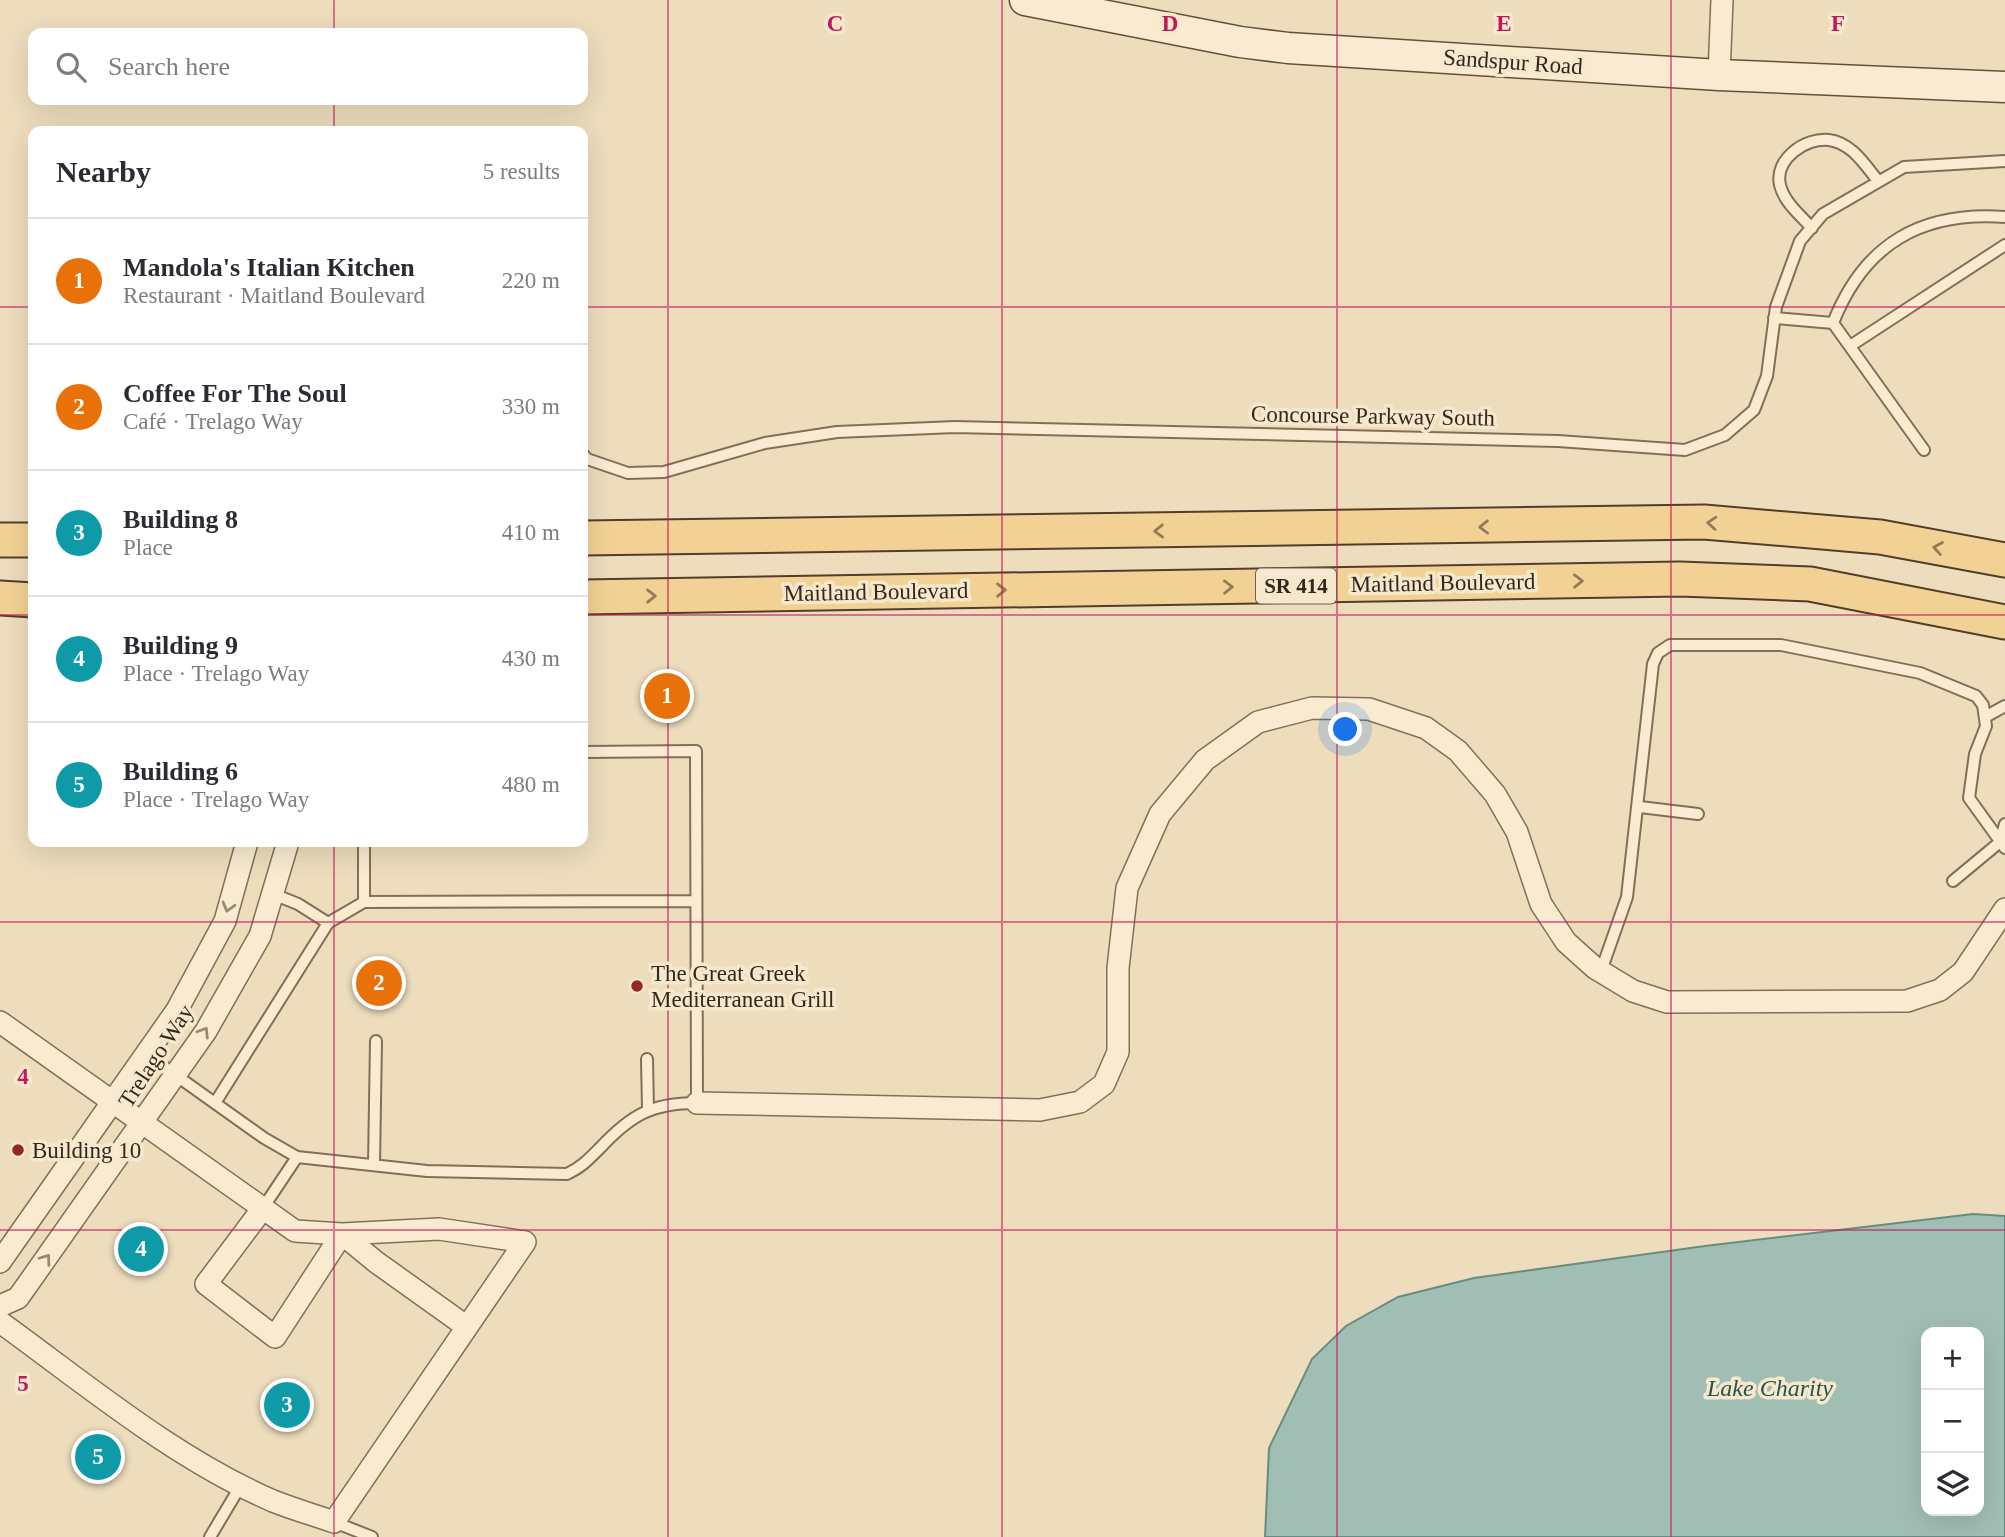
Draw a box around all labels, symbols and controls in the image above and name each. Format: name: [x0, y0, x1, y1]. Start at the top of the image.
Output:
text: C: [827, 11, 843, 36]
text: D: [1162, 11, 1178, 36]
text: E: [1496, 11, 1512, 36]
text: F: [1831, 11, 1845, 36]
search box: [28, 28, 588, 105]
street label: Sandspur Road: [1442, 45, 1584, 79]
icon: search: [52, 48, 90, 86]
text: Search here: [108, 52, 230, 81]
text: Nearby: [56, 155, 151, 188]
text: 5 results: [483, 159, 560, 184]
text: Mandola's Italian Kitchen: [123, 253, 415, 282]
text: 1: [73, 268, 85, 293]
text: 220 m: [502, 268, 560, 293]
text: Restaurant · Maitland Boulevard: [123, 283, 425, 308]
text: Coffee For The Soul: [123, 379, 347, 408]
text: 2: [73, 394, 85, 419]
text: 330 m: [502, 394, 560, 419]
street label: Concourse Parkway South: [1251, 401, 1496, 431]
text: Café · Trelago Way: [123, 409, 303, 434]
text: Building 8: [123, 505, 238, 534]
one-way arrow: [1706, 516, 1717, 531]
one-way arrow: [1479, 519, 1489, 535]
text: 3: [73, 520, 85, 545]
text: 410 m: [502, 520, 560, 545]
one-way arrow: [1153, 523, 1164, 539]
text: Place: [123, 535, 173, 560]
one-way arrow: [1932, 541, 1944, 556]
road number: SR 414: [1256, 568, 1336, 604]
street label: Maitland Boulevard: [1350, 569, 1536, 597]
one-way arrow: [1574, 573, 1584, 589]
street label: Maitland Boulevard: [783, 578, 969, 606]
one-way arrow: [1224, 579, 1234, 595]
one-way arrow: [996, 583, 1007, 598]
one-way arrow: [646, 588, 657, 604]
text: Building 9: [123, 631, 238, 660]
text: 4: [73, 646, 85, 671]
text: 430 m: [502, 646, 560, 671]
text: Place · Trelago Way: [123, 661, 309, 686]
pin: 1: [644, 670, 690, 722]
your location: [1328, 712, 1362, 746]
text: Building 6: [123, 757, 238, 786]
text: 5: [73, 772, 85, 797]
text: 480 m: [502, 772, 560, 797]
text: Place · Trelago Way: [123, 787, 309, 812]
one-way arrow: [222, 901, 237, 913]
pin: 2: [356, 957, 402, 1009]
place label: The Great Greek Mediterranean Grill: [651, 961, 834, 1012]
marker: The Great Greek Mediterranean Grill: [629, 978, 645, 994]
street label: Trelago Way: [113, 999, 199, 1112]
one-way arrow: [196, 1027, 209, 1040]
text: 4: [17, 1064, 29, 1089]
place label: Building 10: [32, 1138, 141, 1163]
marker: Building 10: [10, 1142, 26, 1158]
pin: 4: [118, 1223, 164, 1275]
one-way arrow: [38, 1254, 51, 1267]
map controls: [1921, 1327, 1984, 1516]
button: +: [1921, 1327, 1984, 1390]
text: 5: [17, 1371, 29, 1396]
water label: Lake Charity: [1706, 1375, 1833, 1401]
pin: 3: [264, 1379, 310, 1431]
button: −: [1921, 1390, 1984, 1453]
pin: 5: [75, 1431, 121, 1483]
button: layers: [1921, 1453, 1984, 1516]

